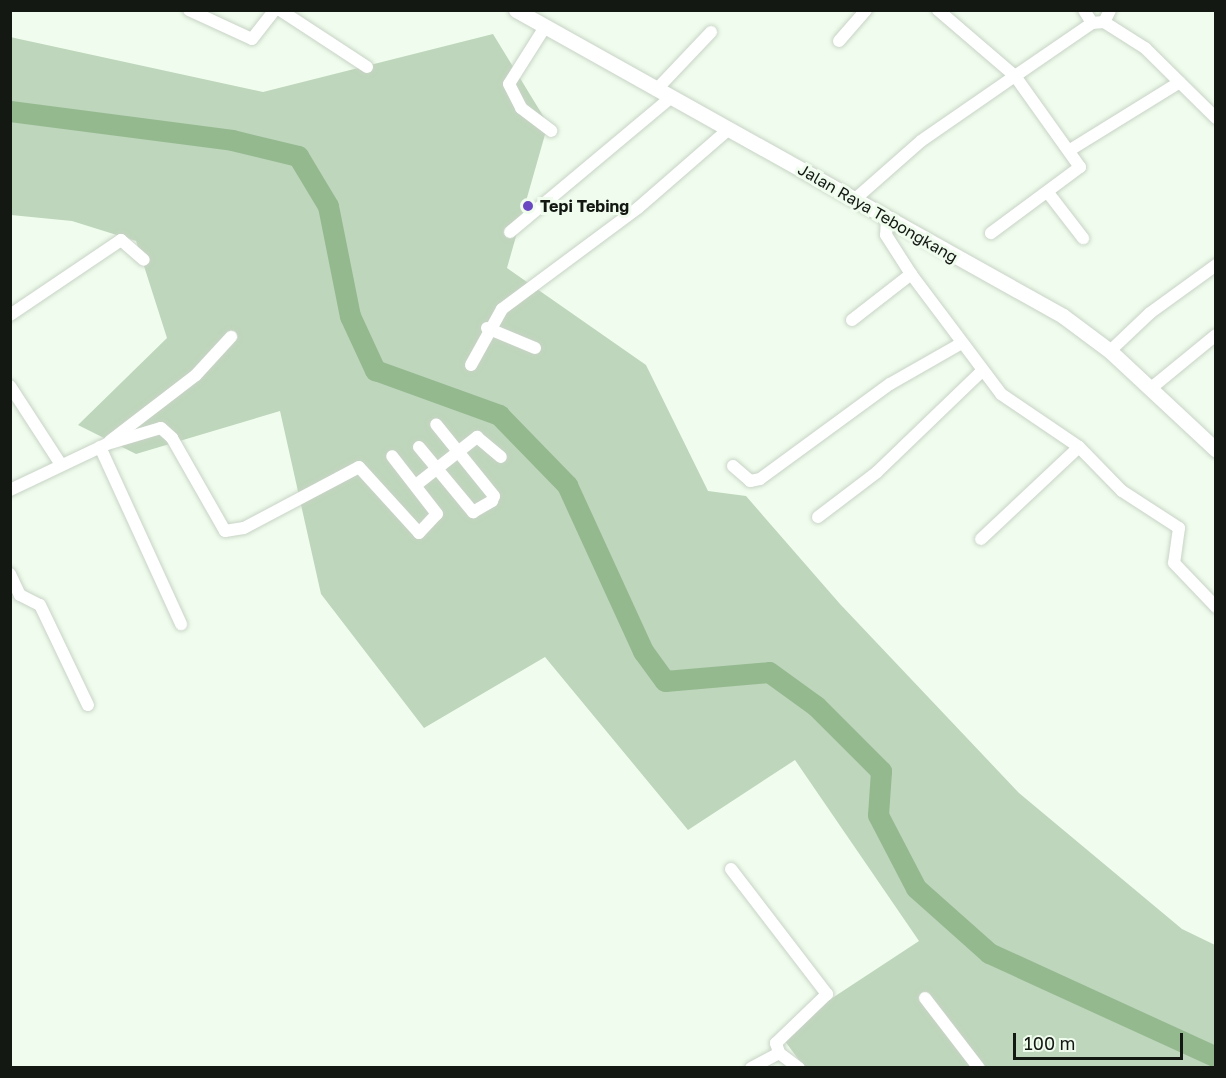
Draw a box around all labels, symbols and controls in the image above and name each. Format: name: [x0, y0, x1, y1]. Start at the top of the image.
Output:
street label: Jalan Raya Tebongkang: [795, 159, 961, 267]
place label: Tepi Tebing: [540, 196, 629, 216]
marker: Tepi Tebing: [521, 199, 535, 213]
scale bar: [1016, 1021, 1186, 1059]
text: 100 m: [1024, 1032, 1075, 1054]

